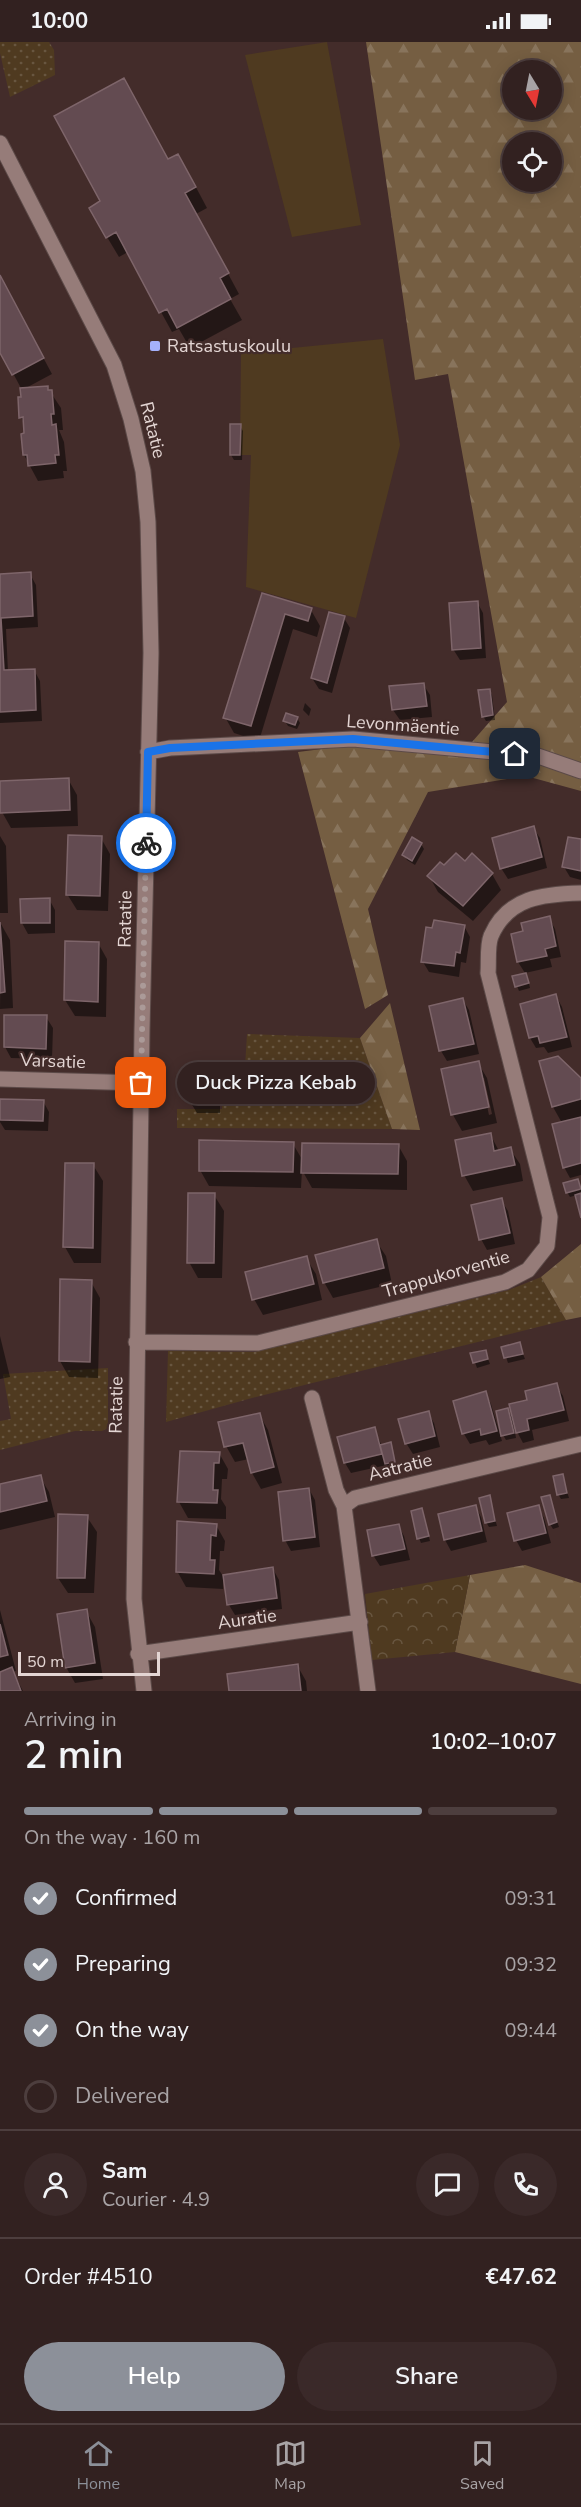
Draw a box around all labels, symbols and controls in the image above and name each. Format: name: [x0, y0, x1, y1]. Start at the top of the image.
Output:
text: 10:00: [30, 6, 88, 36]
north arrow: [502, 60, 562, 120]
map controls: [502, 60, 562, 192]
button: locate: [502, 132, 562, 192]
place label: Ratsastuskoulu: [167, 334, 291, 358]
marker: Ratsastuskoulu: [148, 339, 162, 353]
street label: Ratatie: [134, 399, 172, 461]
street label: Levonmäentie: [346, 709, 460, 741]
pin: [489, 728, 540, 779]
icon: home: [498, 737, 531, 770]
courier: [116, 813, 176, 873]
icon: bike: [130, 827, 163, 860]
street label: Ratatie: [113, 890, 137, 948]
street label: Varsatie: [19, 1048, 86, 1074]
pin: [115, 1057, 166, 1108]
callout: Duck Pizza Kebab: [177, 1062, 375, 1104]
icon: bag: [124, 1066, 157, 1099]
text: Duck Pizza Kebab: [195, 1069, 357, 1096]
street label: Trappukorventie: [380, 1244, 512, 1304]
street label: Ratatie: [104, 1376, 128, 1434]
street label: Aatratie: [366, 1448, 434, 1486]
street label: Auratie: [216, 1603, 278, 1635]
scale bar: [18, 1649, 160, 1676]
text: 50 m: [27, 1651, 64, 1673]
text: Arriving in: [24, 1706, 117, 1733]
text: 10:02–10:07: [430, 1727, 557, 1757]
text: 2 min: [24, 1729, 123, 1782]
text: On the way · 160 m: [24, 1824, 200, 1851]
icon: check: [24, 1882, 57, 1915]
text: Confirmed: [75, 1883, 177, 1913]
text: 09:31: [504, 1885, 557, 1912]
icon: check: [24, 1948, 57, 1981]
text: Preparing: [75, 1949, 171, 1979]
text: 09:32: [504, 1951, 557, 1978]
icon: check: [24, 2014, 57, 2047]
text: On the way: [75, 2015, 189, 2045]
text: 09:44: [504, 2017, 557, 2044]
text: Delivered: [75, 2081, 170, 2111]
button: person: [24, 2153, 87, 2216]
button: chat: [416, 2153, 479, 2216]
button: phone: [494, 2153, 557, 2216]
text: Sam: [102, 2156, 147, 2186]
text: Courier · 4.9: [102, 2186, 210, 2213]
text: Order #4510: [24, 2262, 153, 2292]
text: €47.62: [486, 2262, 557, 2292]
button: Help: [24, 2342, 285, 2411]
button: Share: [297, 2342, 557, 2411]
tab: Home: [77, 2437, 120, 2495]
tab: Map: [274, 2437, 307, 2495]
tab: Saved: [460, 2437, 504, 2495]

